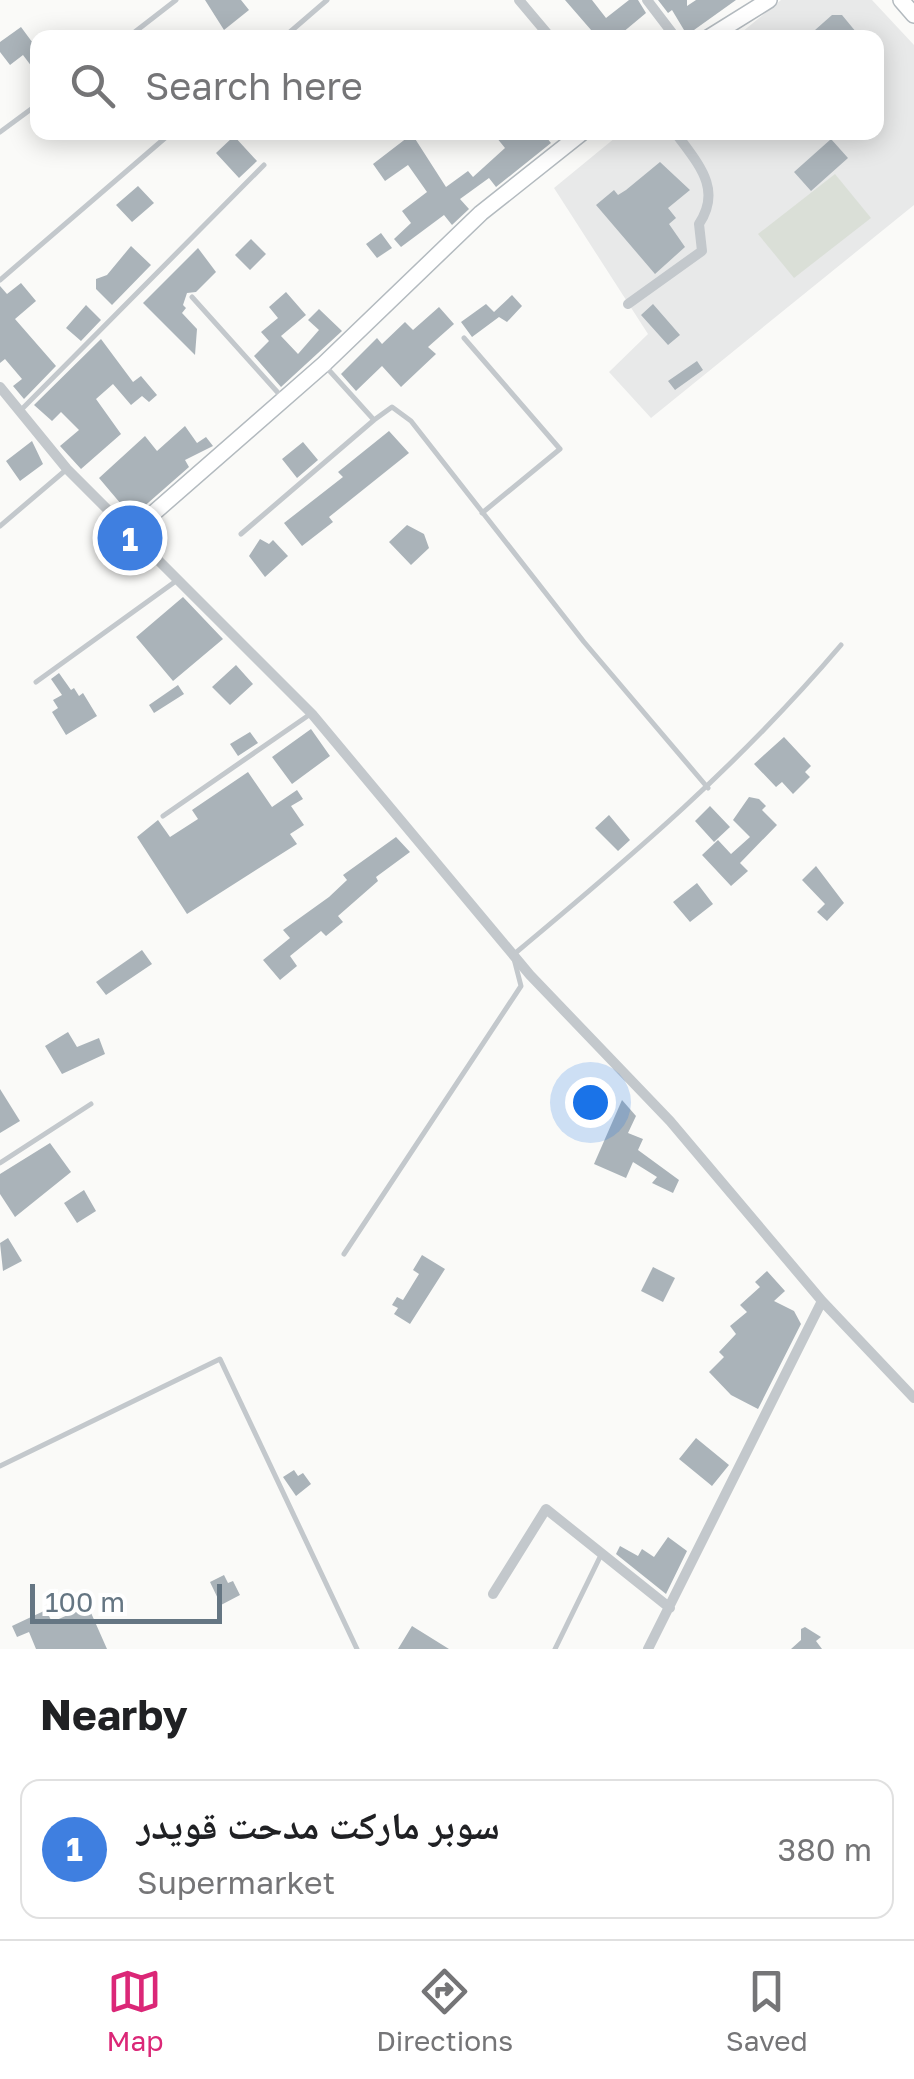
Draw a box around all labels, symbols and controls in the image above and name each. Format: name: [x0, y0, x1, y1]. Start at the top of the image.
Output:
search box: [30, 30, 884, 140]
icon: search: [65, 58, 120, 113]
text: Search here: [145, 63, 363, 108]
pin: 1: [98, 500, 162, 576]
your location: [565, 1077, 616, 1128]
scale bar: [30, 1579, 222, 1624]
text: 100 m: [45, 1585, 125, 1618]
text: Nearby: [40, 1689, 188, 1739]
text: سوبر ماركت مدحت قويدر: [137, 1802, 500, 1847]
text: 1: [66, 1830, 83, 1868]
text: 380 m: [778, 1830, 872, 1868]
text: Supermarket: [137, 1863, 335, 1901]
tab: Map: [106, 1964, 164, 2057]
tab: Directions: [376, 1964, 513, 2057]
tab: Saved: [726, 1964, 808, 2057]

